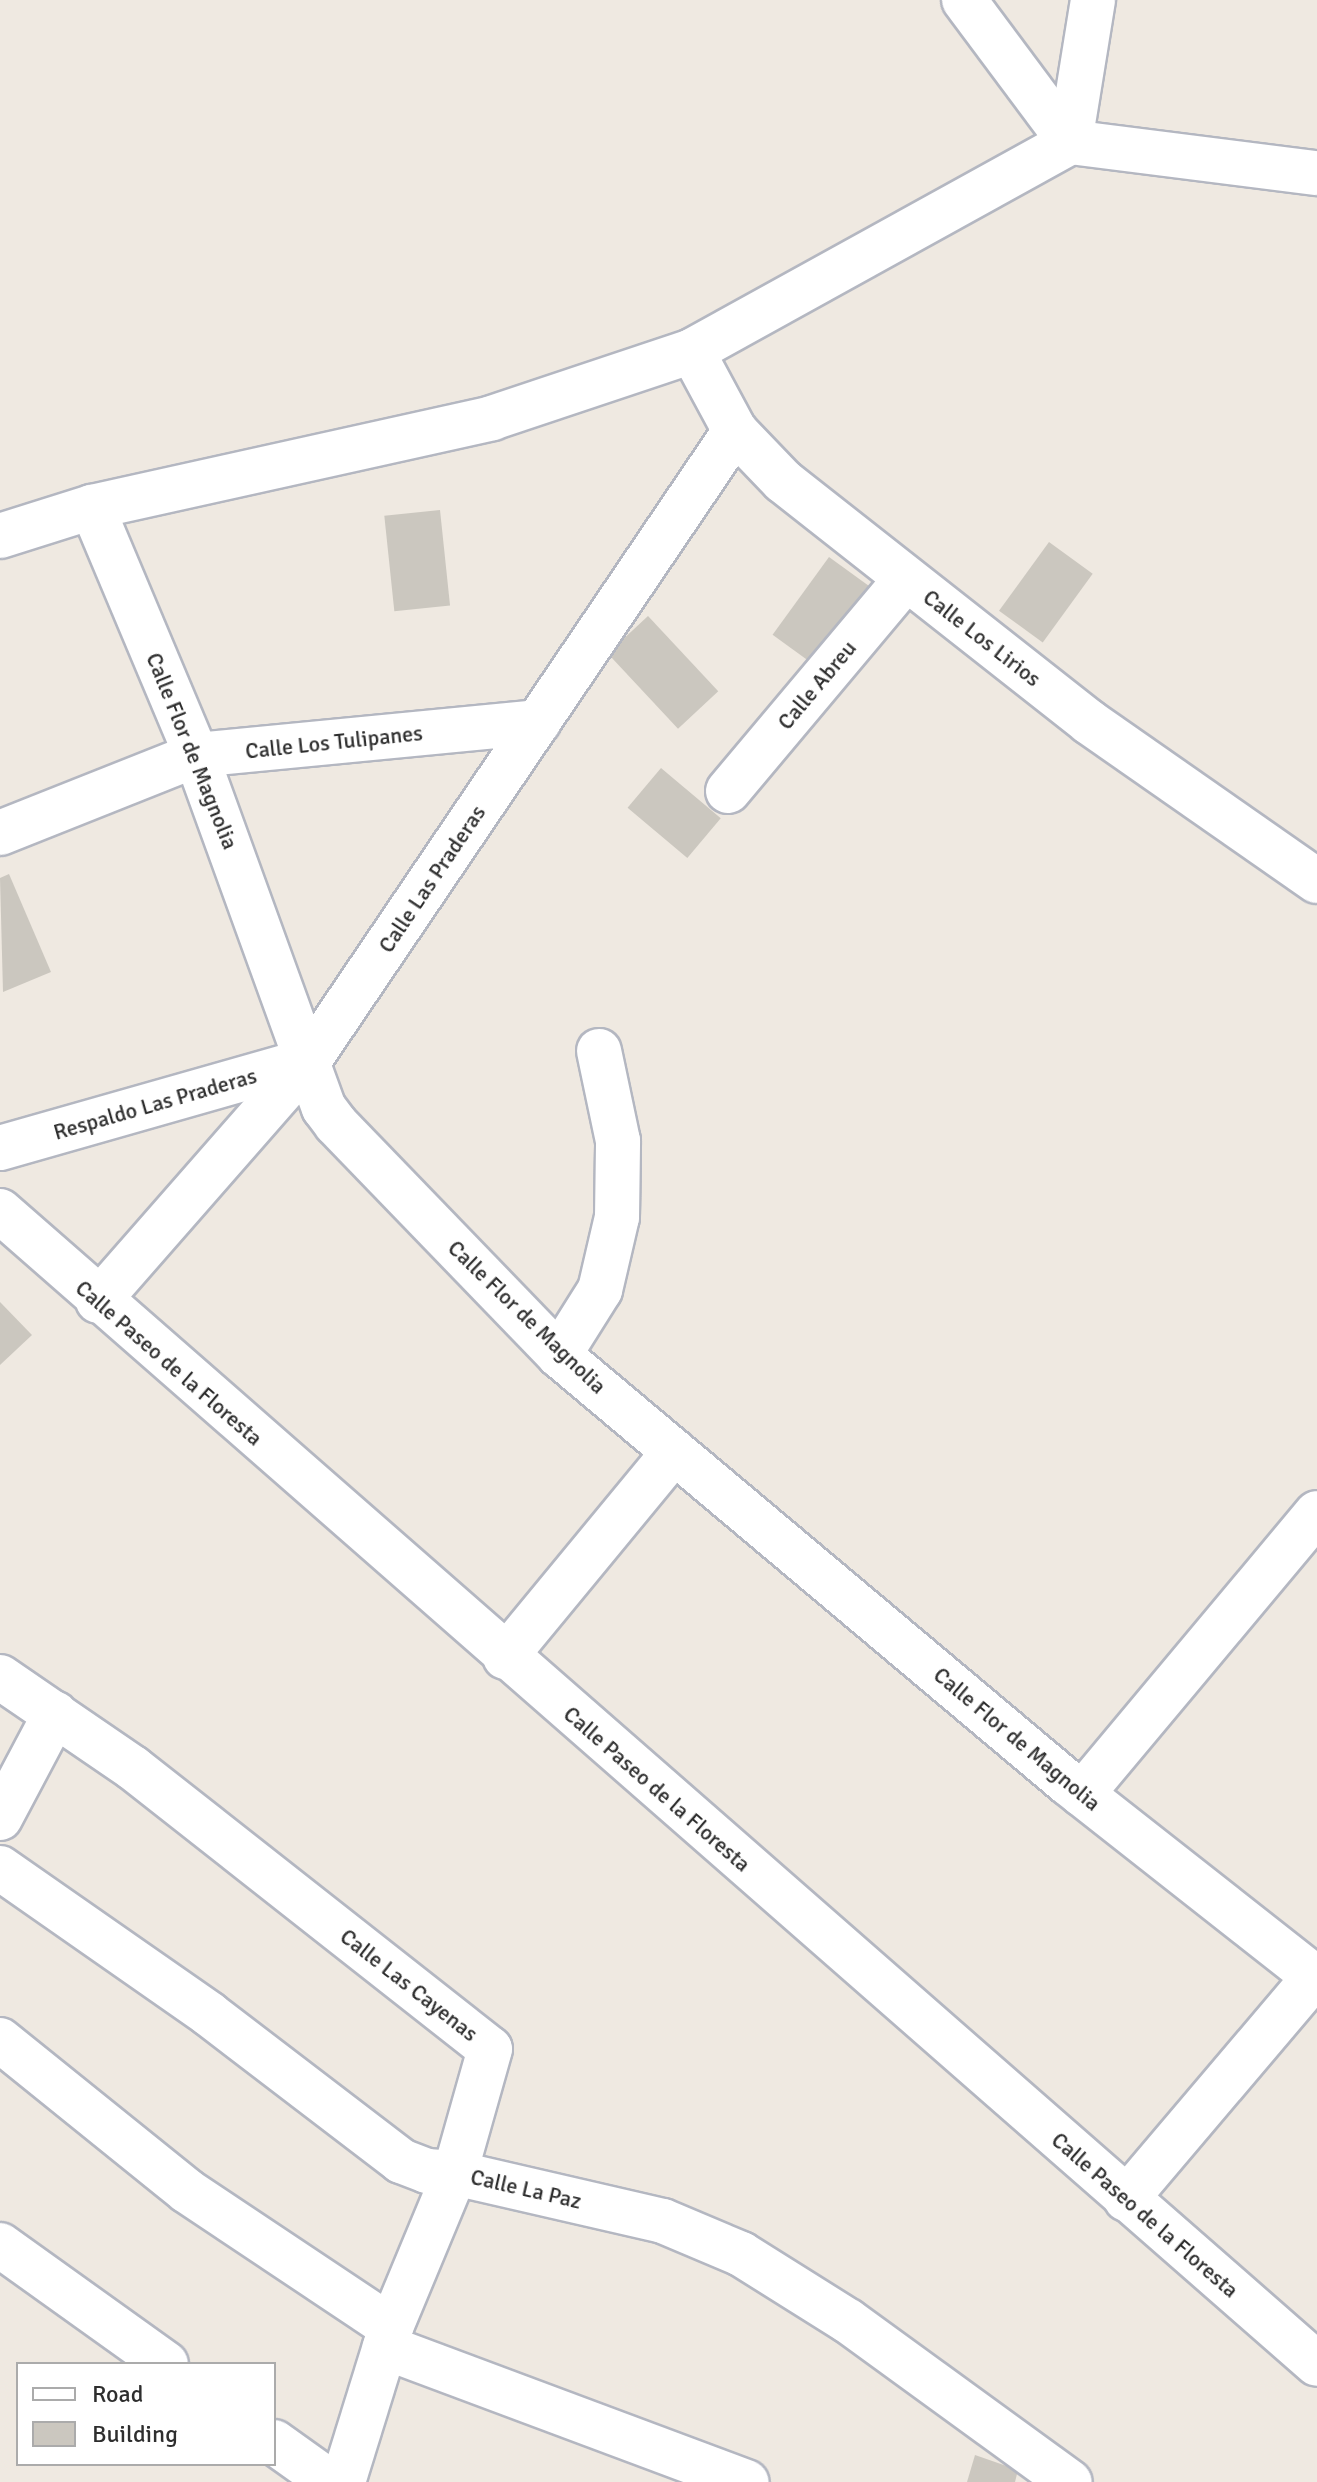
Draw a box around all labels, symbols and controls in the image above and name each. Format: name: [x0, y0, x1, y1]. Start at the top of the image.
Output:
street label: Calle Los Lirios: [918, 584, 1046, 692]
street label: Calle Abreu: [772, 635, 862, 735]
street label: Calle Flor de Magnolia: [141, 649, 243, 853]
street label: Calle Los Tulipanes: [244, 720, 424, 764]
street label: Calle Las Praderas: [373, 800, 491, 958]
street label: Respaldo Las Praderas: [50, 1062, 260, 1146]
street label: Calle Flor de Magnolia: [442, 1235, 612, 1399]
street label: Calle Paseo de la Floresta: [70, 1275, 268, 1451]
street label: Calle Flor de Magnolia: [928, 1662, 1106, 1816]
street label: Calle Paseo de la Floresta: [558, 1701, 756, 1877]
street label: Calle Las Cayenas: [335, 1923, 483, 2047]
street label: Calle Paseo de la Floresta: [1046, 2127, 1244, 2303]
street label: Calle La Paz: [468, 2163, 584, 2215]
legend: [16, 2362, 276, 2466]
text: Road: [92, 2379, 143, 2409]
text: Building: [92, 2419, 178, 2449]

